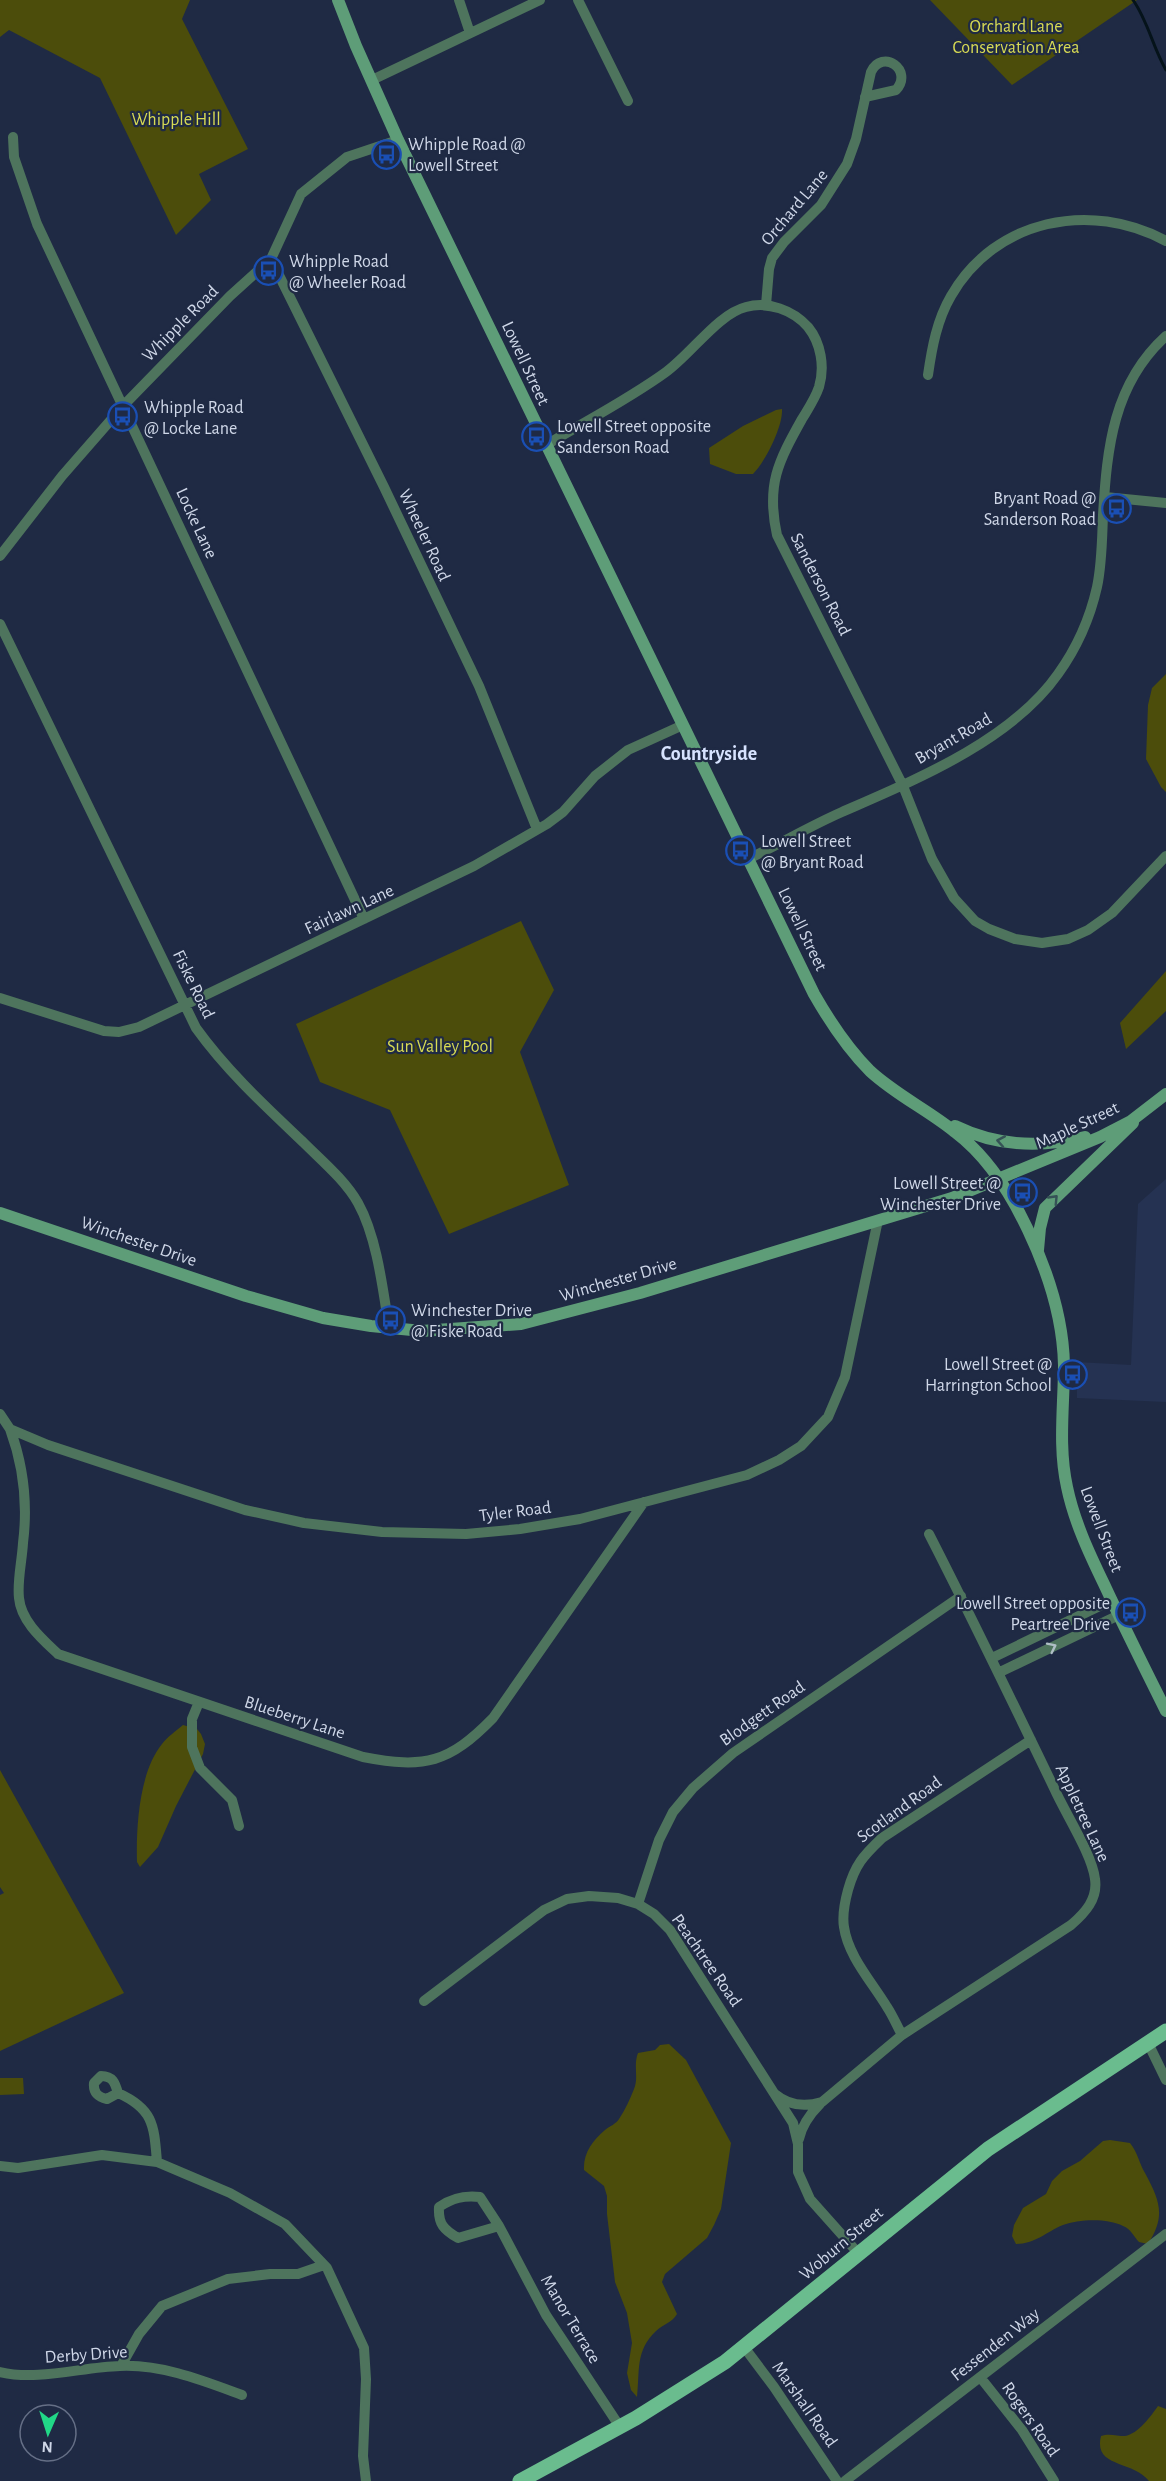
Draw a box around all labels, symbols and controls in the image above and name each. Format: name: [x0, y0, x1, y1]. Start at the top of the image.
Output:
park label: Orchard Lane Conservation Area: [952, 18, 1080, 57]
park label: Whipple Hill: [131, 111, 221, 129]
place label: Whipple Road @ Lowell Street: [408, 136, 525, 175]
bus stop icon: Whipple Road @ Lowell Street: [371, 138, 403, 170]
street label: Orchard Lane: [758, 166, 832, 249]
place label: Whipple Road @ Wheeler Road: [289, 253, 406, 292]
bus stop icon: Whipple Road @ Wheeler Road: [252, 255, 284, 287]
street label: Whipple Road: [139, 282, 222, 365]
street label: Lowell Street: [498, 319, 552, 408]
place label: Whipple Road @ Locke Lane: [144, 399, 243, 438]
bus stop icon: Whipple Road @ Locke Lane: [107, 401, 139, 433]
place label: Lowell Street opposite Sanderson Road: [557, 418, 711, 457]
bus stop icon: Lowell Street opposite Sanderson Road: [520, 420, 552, 452]
street label: Locke Lane: [172, 485, 220, 561]
street label: Wheeler Road: [395, 487, 453, 584]
place label: Bryant Road @ Sanderson Road: [984, 490, 1096, 529]
bus stop icon: Bryant Road @ Sanderson Road: [1101, 492, 1133, 524]
street label: Sanderson Road: [787, 530, 854, 639]
street label: Bryant Road: [912, 710, 995, 768]
district label: Countryside: [661, 744, 757, 764]
place label: Lowell Street @ Bryant Road: [761, 833, 864, 872]
bus stop icon: Lowell Street @ Bryant Road: [724, 835, 756, 867]
street label: Fairlawn Lane: [302, 881, 397, 938]
street label: Lowell Street: [774, 885, 830, 974]
street label: Fiske Road: [169, 947, 217, 1022]
park label: Sun Valley Pool: [387, 1038, 493, 1056]
street label: Maple Street: [1033, 1099, 1122, 1153]
one-way arrow: [997, 1135, 1007, 1148]
place label: Lowell Street @ Winchester Drive: [880, 1175, 1001, 1214]
bus stop icon: Lowell Street @ Winchester Drive: [1006, 1177, 1038, 1209]
one-way arrow: [1047, 1195, 1058, 1205]
street label: Winchester Drive: [79, 1214, 199, 1270]
street label: Winchester Drive: [558, 1255, 679, 1305]
place label: Winchester Drive @ Fiske Road: [411, 1302, 532, 1341]
bus stop icon: Winchester Drive @ Fiske Road: [374, 1304, 406, 1336]
place label: Lowell Street @ Harrington School: [925, 1356, 1052, 1395]
bus stop icon: Lowell Street @ Harrington School: [1057, 1358, 1089, 1390]
street label: Lowell Street: [1076, 1484, 1126, 1575]
street label: Tyler Road: [478, 1499, 552, 1525]
place label: Lowell Street opposite Peartree Drive: [956, 1595, 1110, 1634]
bus stop icon: Lowell Street opposite Peartree Drive: [1115, 1597, 1147, 1629]
one-way arrow: [1046, 1643, 1057, 1654]
street label: Blodgett Road: [717, 1678, 809, 1750]
street label: Blueberry Lane: [242, 1693, 347, 1743]
street label: Appletree Lane: [1052, 1762, 1113, 1865]
street label: Scotland Road: [854, 1773, 945, 1846]
street label: Peachtree Road: [668, 1911, 745, 2010]
street label: Woburn Street: [796, 2204, 887, 2284]
street label: Manor Terrace: [537, 2272, 604, 2367]
street label: Fessenden Way: [948, 2305, 1044, 2385]
street label: Derby Drive: [44, 2343, 128, 2367]
street label: Marshall Road: [768, 2358, 840, 2451]
street label: Rogers Road: [998, 2379, 1062, 2460]
north arrow: [18, 2403, 78, 2463]
text: N: [41, 2439, 53, 2455]

